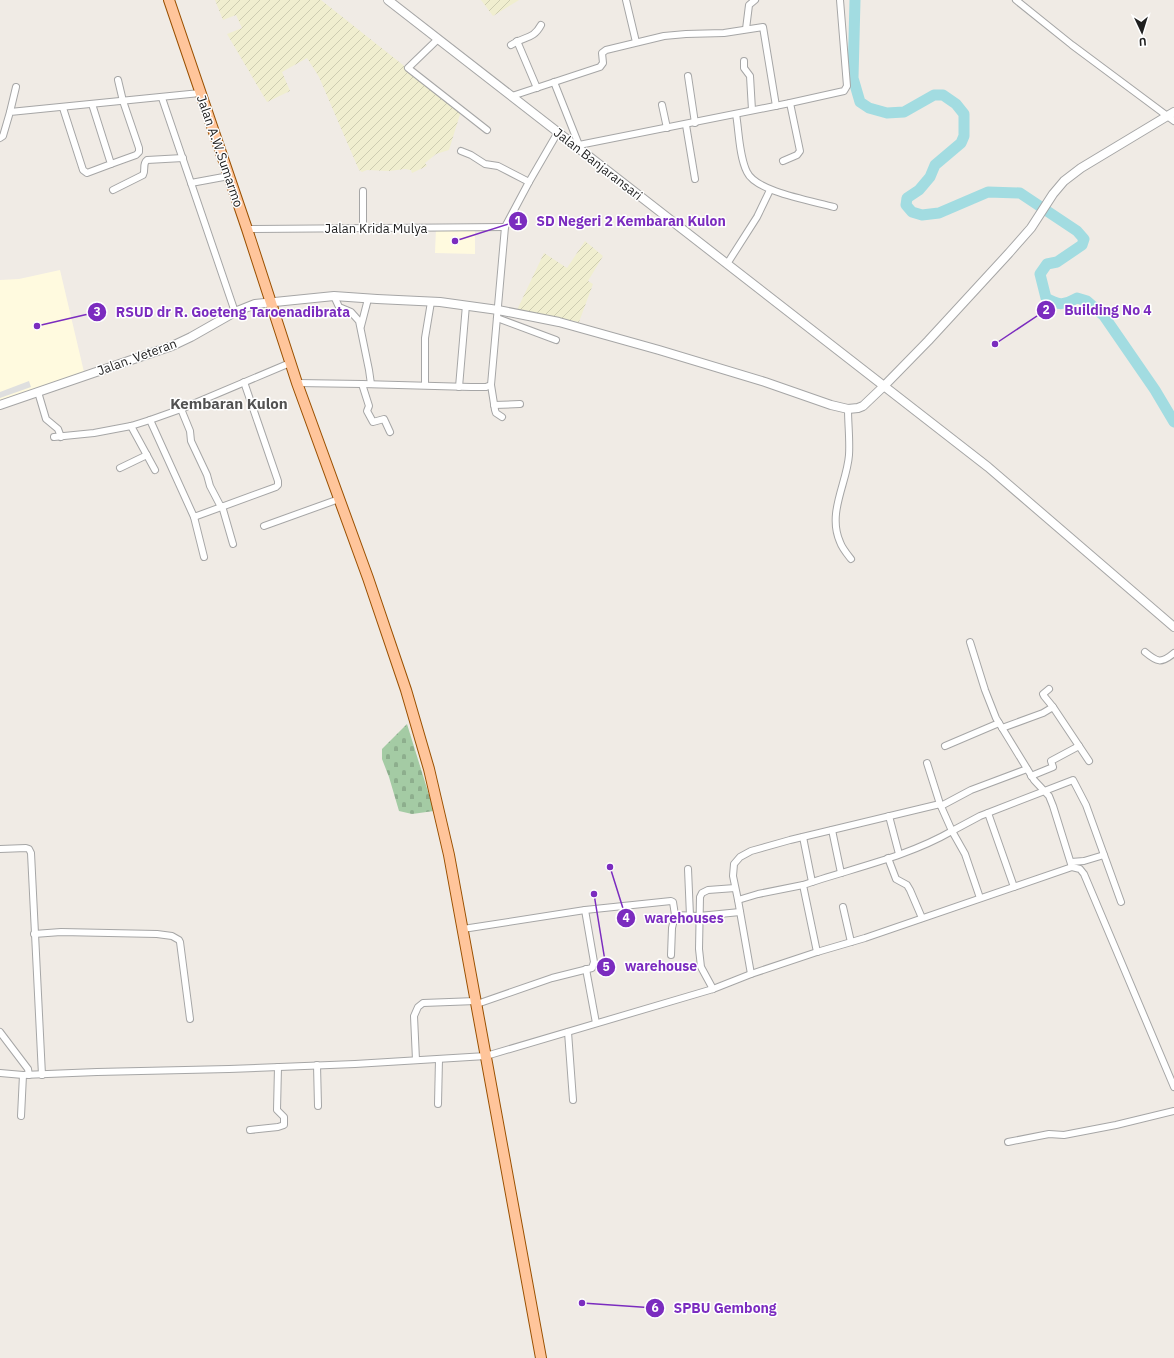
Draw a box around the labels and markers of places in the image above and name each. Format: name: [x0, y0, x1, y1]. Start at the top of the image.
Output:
callout: SD Negeri 2 Kembaran Kulon: [508, 208, 734, 234]
callout: Building No 4: [1036, 297, 1160, 323]
callout: RSUD dr R. Goeteng Taroenadibrata: [87, 299, 358, 325]
callout: warehouses: [616, 905, 732, 931]
callout: warehouse: [596, 954, 705, 980]
callout: SPBU Gembong: [645, 1295, 784, 1321]

